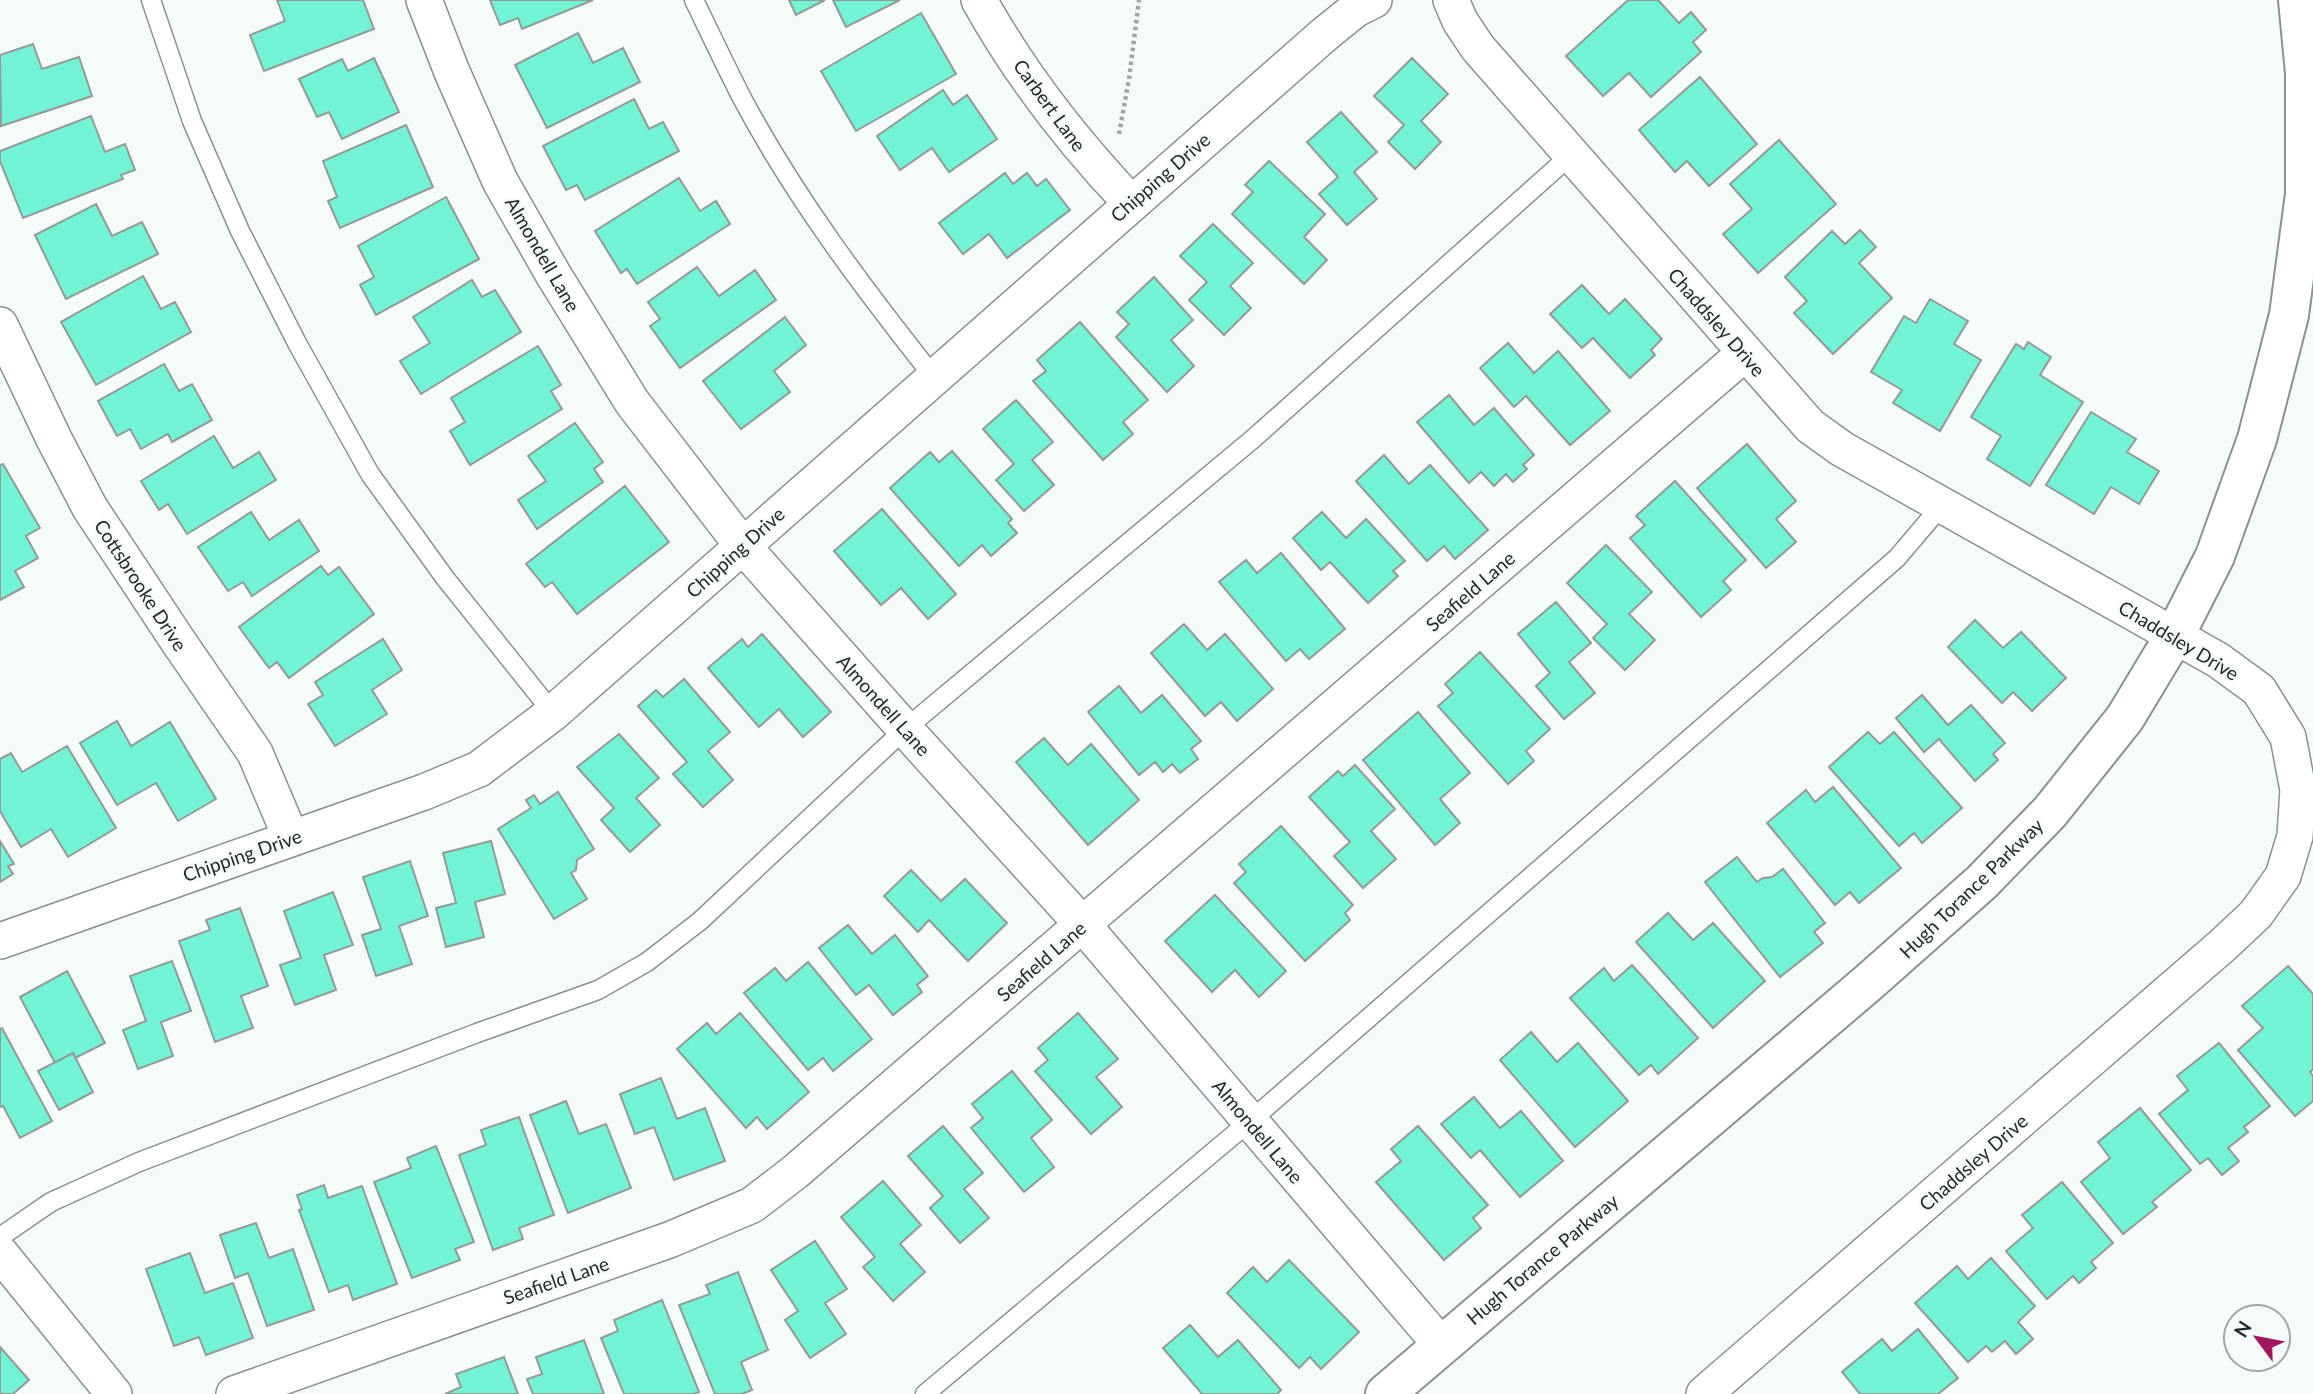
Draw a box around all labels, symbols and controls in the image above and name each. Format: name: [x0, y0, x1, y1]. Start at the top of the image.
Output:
street label: Carbert Lane: [1009, 54, 1091, 156]
street label: Chipping Drive: [1106, 128, 1214, 226]
street label: Almondell Lane: [501, 193, 585, 315]
street label: Chaddsley Drive: [1664, 263, 1770, 381]
street label: Chipping Drive: [681, 502, 789, 602]
street label: Cottsbrooke Drive: [90, 515, 192, 655]
street label: Seafield Lane: [1421, 546, 1519, 636]
street label: Chaddsley Drive: [2115, 595, 2243, 685]
street label: Almondell Lane: [832, 649, 936, 761]
street label: Hugh Torance Parkway: [1894, 813, 2048, 963]
street label: Chipping Drive: [179, 824, 305, 886]
street label: Seafield Lane: [992, 916, 1090, 1006]
street label: Almondell Lane: [1208, 1074, 1308, 1188]
street label: Chaddsley Drive: [1914, 1109, 2032, 1215]
street label: Hugh Torance Parkway: [1461, 1189, 1623, 1329]
street label: Seafield Lane: [500, 1251, 612, 1309]
north arrow: [2222, 1303, 2292, 1373]
text: N: [2229, 1316, 2256, 1341]

